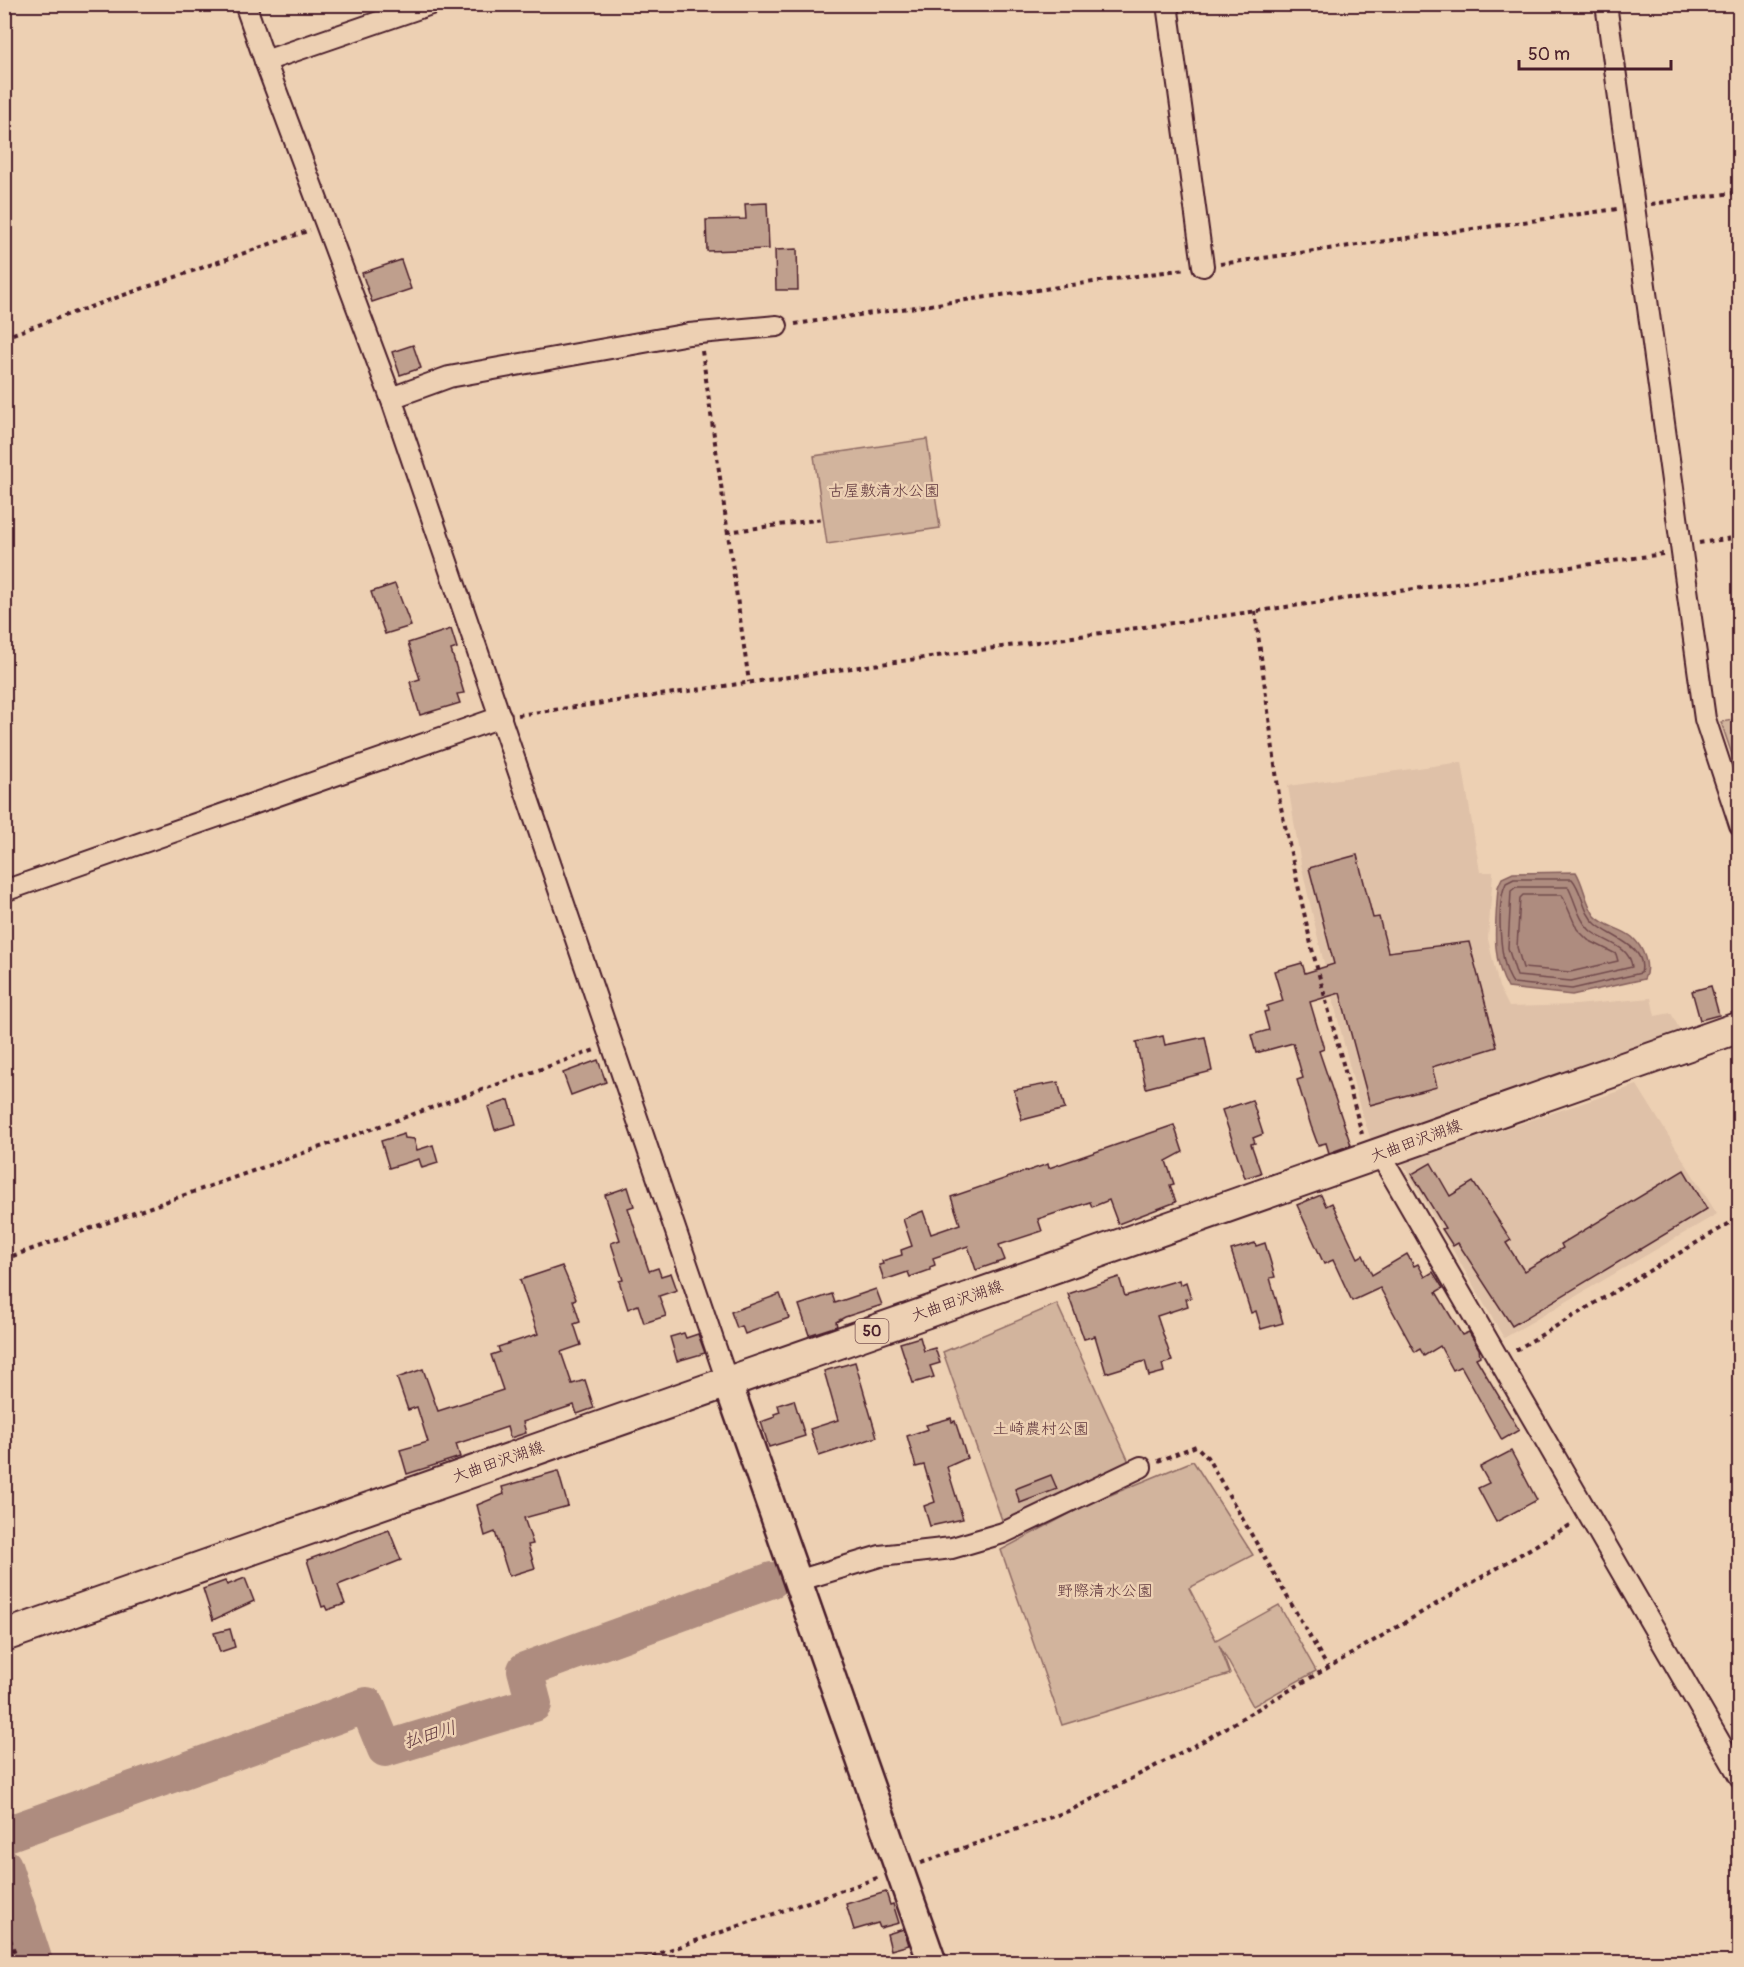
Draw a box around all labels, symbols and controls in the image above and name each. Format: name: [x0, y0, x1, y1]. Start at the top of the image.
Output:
scale bar: [1519, 33, 1670, 71]
text: 50 m: [1528, 43, 1570, 66]
park label: 古屋敷清水公園: [828, 481, 940, 501]
street label: 大曲田沢湖線: [1367, 1115, 1465, 1167]
street label: 大曲田沢湖線: [908, 1276, 1006, 1326]
road number: 50: [856, 1319, 888, 1343]
park label: 土崎農村公園: [993, 1419, 1089, 1439]
street label: 大曲田沢湖線: [449, 1437, 547, 1487]
park label: 野際清水公園: [1057, 1581, 1153, 1601]
water label: 払田川: [401, 1716, 459, 1754]

